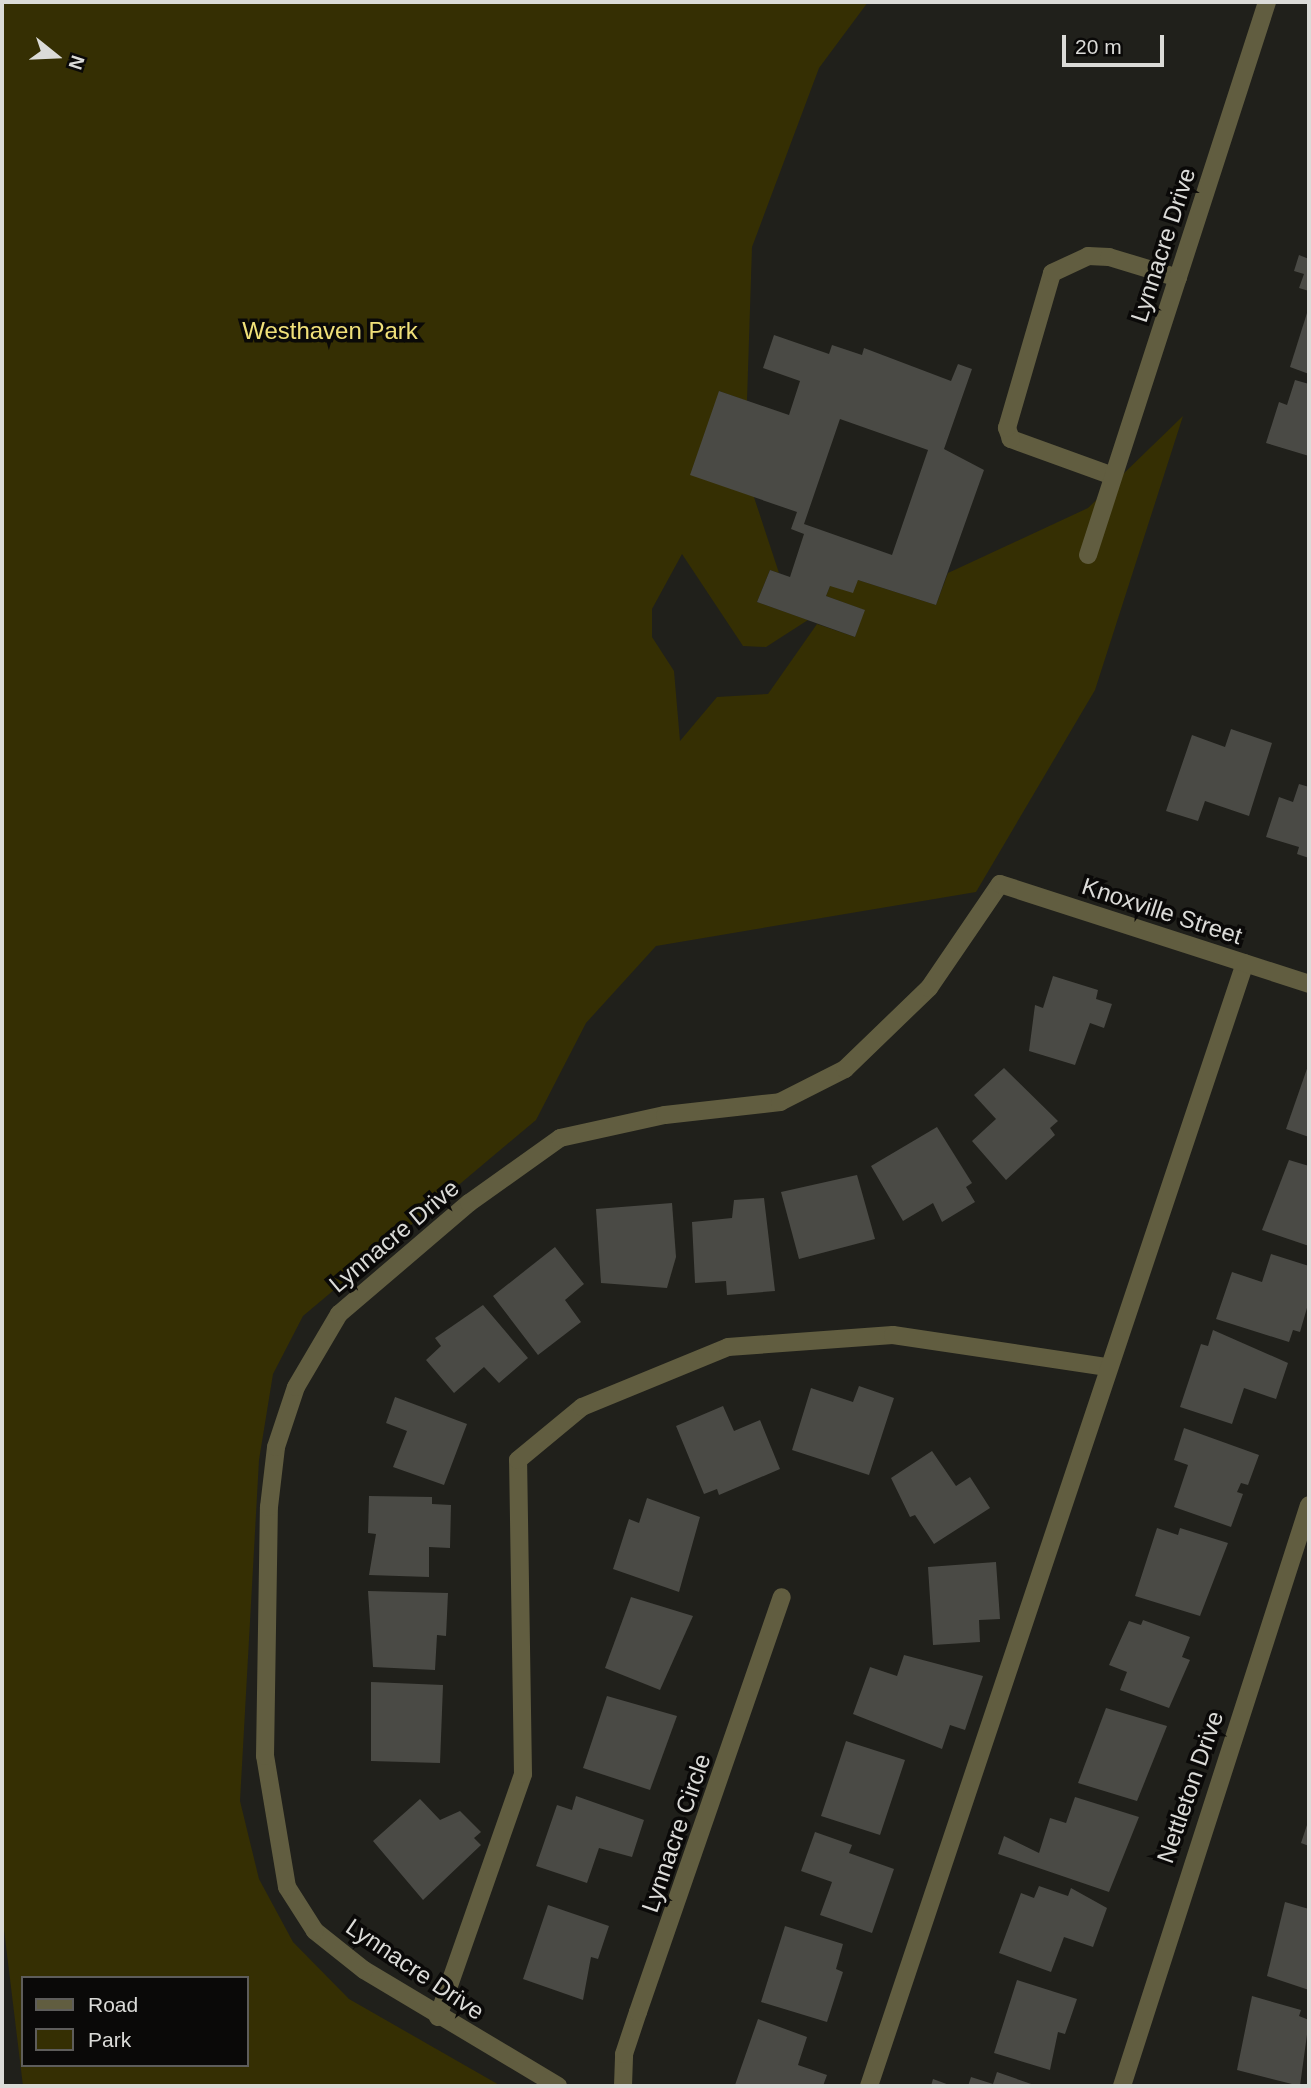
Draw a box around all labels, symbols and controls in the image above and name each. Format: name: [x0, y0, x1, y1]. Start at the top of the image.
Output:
north arrow: [21, 21, 91, 91]
scale bar: [1066, 21, 1168, 65]
text: 20 m: [1075, 35, 1122, 58]
text: N: [64, 53, 89, 72]
street label: Lynnacre Drive: [1125, 164, 1201, 326]
park label: Westhaven Park: [242, 317, 418, 345]
street label: Knoxville Street: [1078, 872, 1246, 950]
street label: Lynnacre Drive: [323, 1173, 465, 1299]
street label: Nettleton Drive: [1151, 1707, 1229, 1867]
street label: Lynnacre Circle: [635, 1750, 717, 1916]
street label: Lynnacre Drive: [340, 1912, 490, 2026]
legend: [21, 1976, 248, 2067]
text: Road: [88, 1993, 138, 2016]
text: Park: [88, 2028, 131, 2051]

